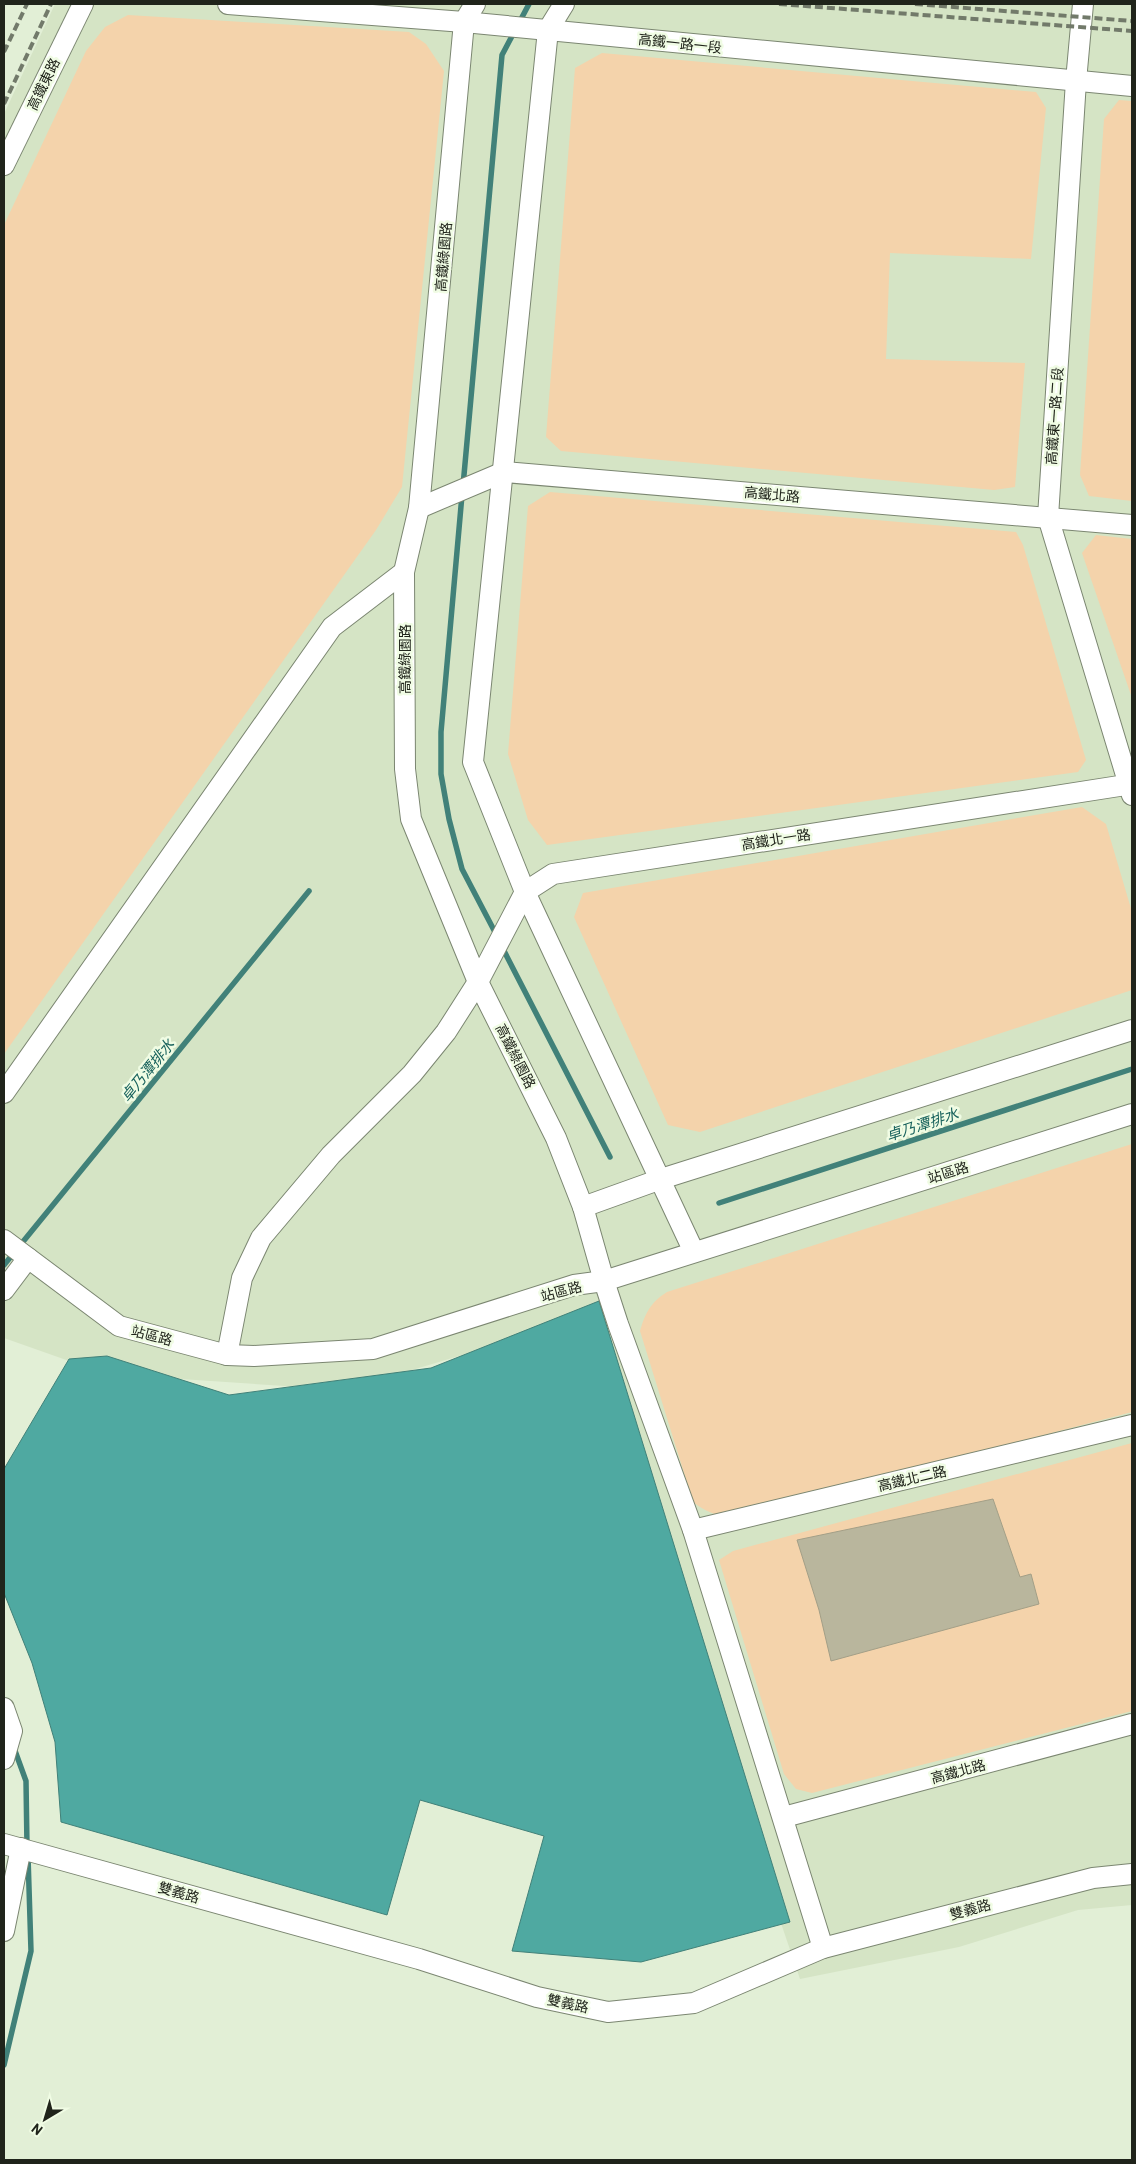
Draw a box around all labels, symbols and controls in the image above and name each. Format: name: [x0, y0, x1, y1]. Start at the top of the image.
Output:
street label: 高鐵一路一段: [637, 30, 723, 56]
street label: 高鐵東路: [23, 55, 63, 113]
street label: 高鐵綠園路: [431, 221, 455, 293]
street label: 高鐵東一路二段: [1042, 367, 1066, 465]
street label: 高鐵北路: [743, 483, 801, 505]
street label: 高鐵綠園路: [396, 624, 413, 694]
street label: 高鐵北一路: [740, 825, 812, 853]
street label: 高鐵綠園路: [493, 1021, 539, 1091]
water label: 卓乃潭排水: [116, 1034, 178, 1105]
water label: 卓乃潭排水: [884, 1104, 961, 1144]
street label: 站區路: [925, 1158, 971, 1186]
street label: 站區路: [539, 1277, 583, 1305]
street label: 站區路: [130, 1321, 174, 1349]
street label: 高鐵北二路: [876, 1462, 948, 1494]
street label: 高鐵北路: [929, 1756, 987, 1786]
street label: 雙義路: [156, 1878, 202, 1906]
street label: 雙義路: [948, 1895, 992, 1923]
street label: 雙義路: [546, 1990, 590, 2016]
north arrow: [20, 2094, 70, 2144]
text: N: [28, 2120, 46, 2139]

